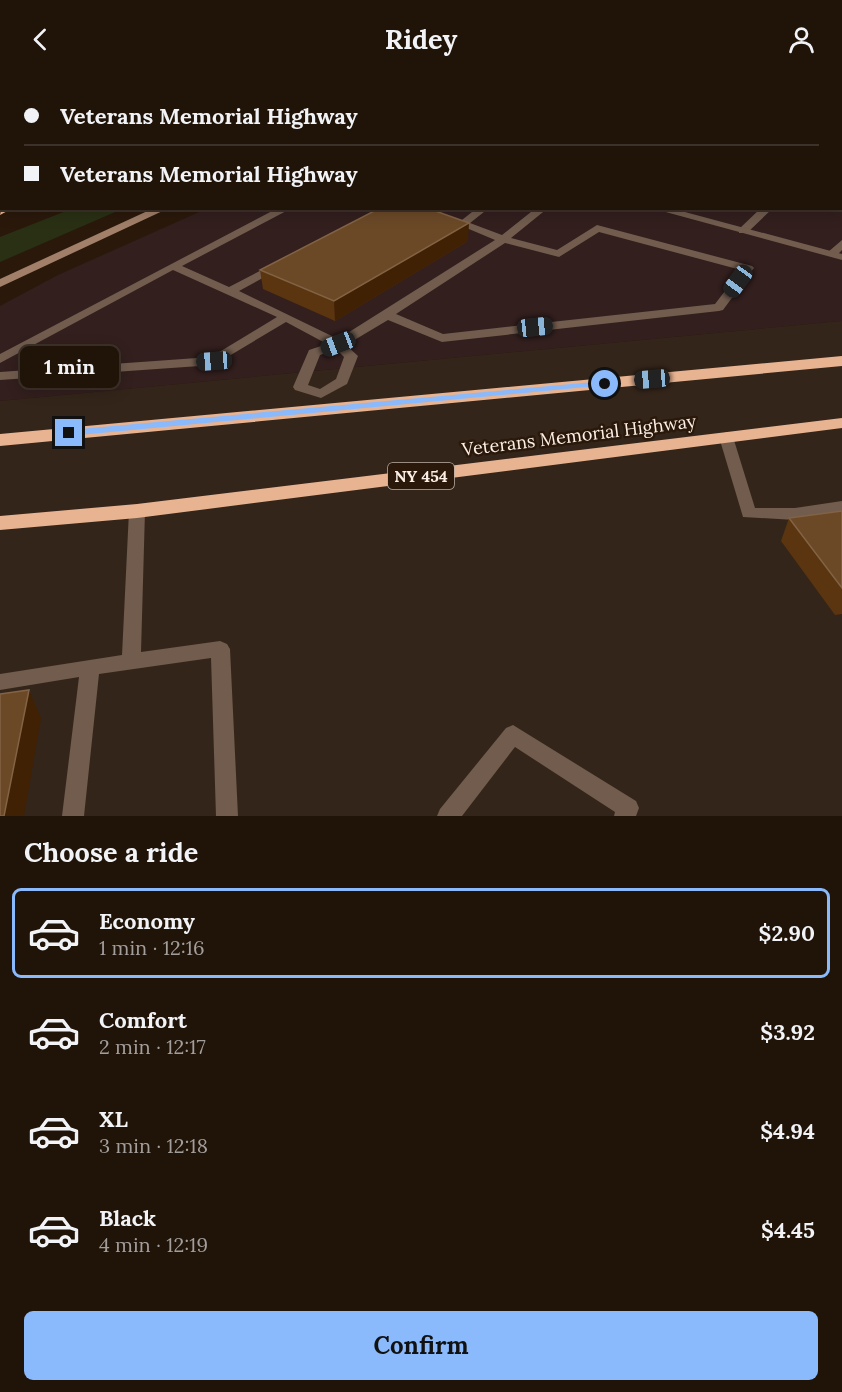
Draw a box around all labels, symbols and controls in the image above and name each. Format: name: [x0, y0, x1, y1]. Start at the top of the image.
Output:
text: Ridey: [385, 22, 457, 56]
icon: back: [24, 23, 57, 56]
icon: person: [785, 23, 818, 56]
text: Veterans Memorial Highway: [60, 102, 358, 130]
text: Veterans Memorial Highway: [60, 160, 358, 188]
car: [720, 261, 756, 301]
car: [516, 316, 554, 338]
car: [318, 329, 358, 359]
callout: 1 min: [20, 346, 118, 388]
car: [195, 351, 233, 371]
text: 1 min: [44, 354, 95, 379]
car: [633, 368, 671, 390]
route start: [591, 370, 618, 397]
street label: Veterans Memorial Highway: [460, 409, 698, 461]
route end: [55, 419, 82, 446]
road number: NY 454: [388, 463, 454, 489]
text: Choose a ride: [24, 835, 198, 869]
icon: car: [27, 906, 81, 960]
text: Economy: [99, 907, 195, 935]
text: $2.90: [759, 919, 815, 947]
text: 1 min · 12:16: [99, 935, 205, 960]
icon: car: [27, 1005, 81, 1059]
text: Comfort: [99, 1006, 187, 1034]
text: $3.92: [760, 1018, 815, 1046]
text: 2 min · 12:17: [99, 1034, 206, 1059]
icon: car: [27, 1104, 81, 1158]
text: XL: [99, 1105, 128, 1133]
text: $4.94: [760, 1117, 815, 1145]
text: 3 min · 12:18: [99, 1133, 208, 1158]
icon: car: [27, 1203, 81, 1257]
text: Black: [99, 1204, 156, 1232]
text: $4.45: [761, 1216, 815, 1244]
text: 4 min · 12:19: [99, 1232, 208, 1257]
button: Confirm: [24, 1311, 818, 1380]

